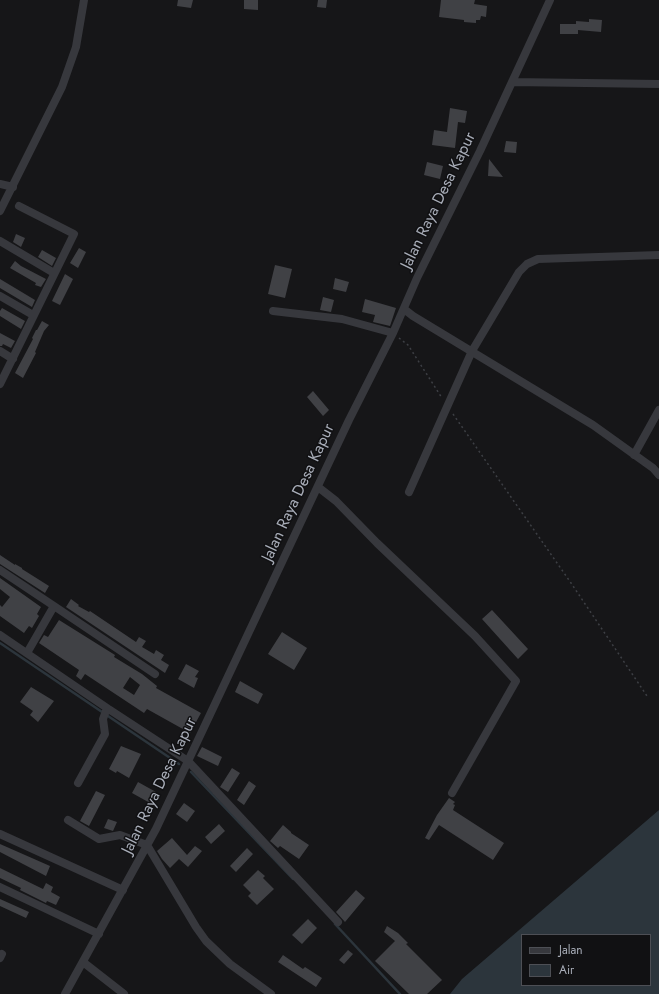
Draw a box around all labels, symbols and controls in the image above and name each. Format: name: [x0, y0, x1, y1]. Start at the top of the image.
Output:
street label: Jalan Raya Desa Kapur: [397, 129, 481, 273]
street label: Jalan Raya Desa Kapur: [259, 421, 339, 565]
street label: Jalan Raya Desa Kapur: [118, 714, 202, 858]
legend: [521, 934, 651, 986]
text: Jalan: [559, 941, 582, 959]
text: Air: [559, 961, 574, 979]

